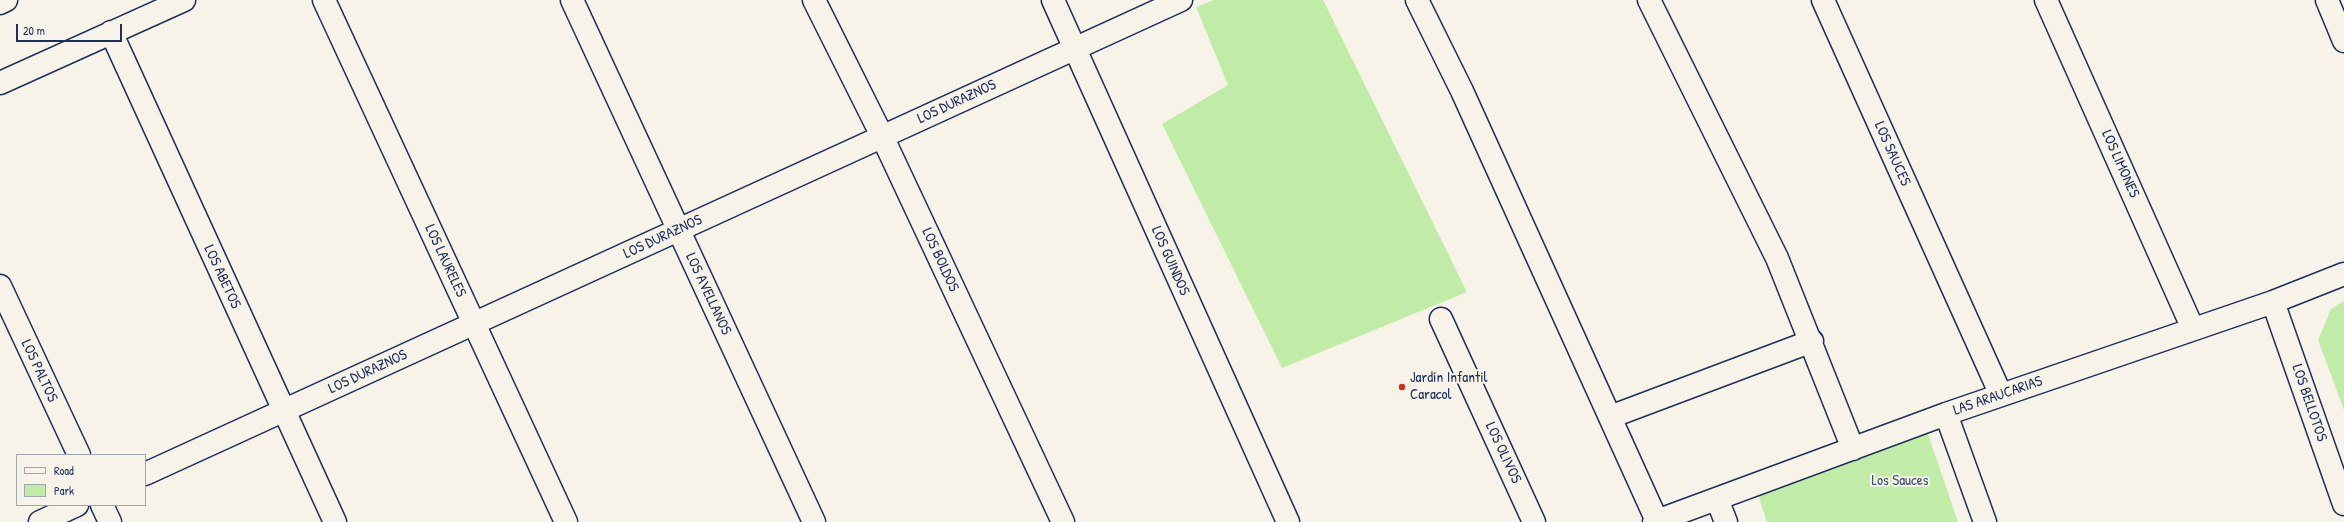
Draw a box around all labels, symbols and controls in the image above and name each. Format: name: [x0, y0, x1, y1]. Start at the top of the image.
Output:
scale bar: [18, 16, 124, 42]
text: 20 m: [23, 22, 45, 39]
street label: LOS DURAZNOS: [915, 76, 999, 128]
street label: LOS SAUCES: [1870, 119, 1914, 189]
street label: LOS LIMONES: [2097, 127, 2143, 201]
street label: LOS DURAZNOS: [621, 211, 705, 263]
street label: LOS LAURELES: [420, 222, 470, 300]
street label: LOS GUINDOS: [1147, 224, 1193, 298]
street label: LOS BOLDOS: [917, 225, 963, 295]
street label: LOS ABETOS: [199, 242, 245, 312]
street label: LOS AVELLANOS: [681, 250, 735, 338]
street label: LOS PALTOS: [17, 337, 61, 405]
street label: LOS DURAZNOS: [326, 346, 410, 398]
street label: LOS BELLOTOS: [2287, 362, 2331, 444]
place label: Jardín Infantil Caracol: [1410, 369, 1488, 404]
street label: LAS ARAUCARIAS: [1951, 372, 2045, 420]
marker: Jardín Infantil Caracol: [1397, 382, 1407, 392]
street label: LOS OLIVOS: [1481, 420, 1525, 486]
legend: [16, 454, 146, 506]
text: Road: [54, 462, 74, 479]
park label: Los Sauces: [1871, 472, 1929, 490]
text: Park: [54, 482, 74, 499]

